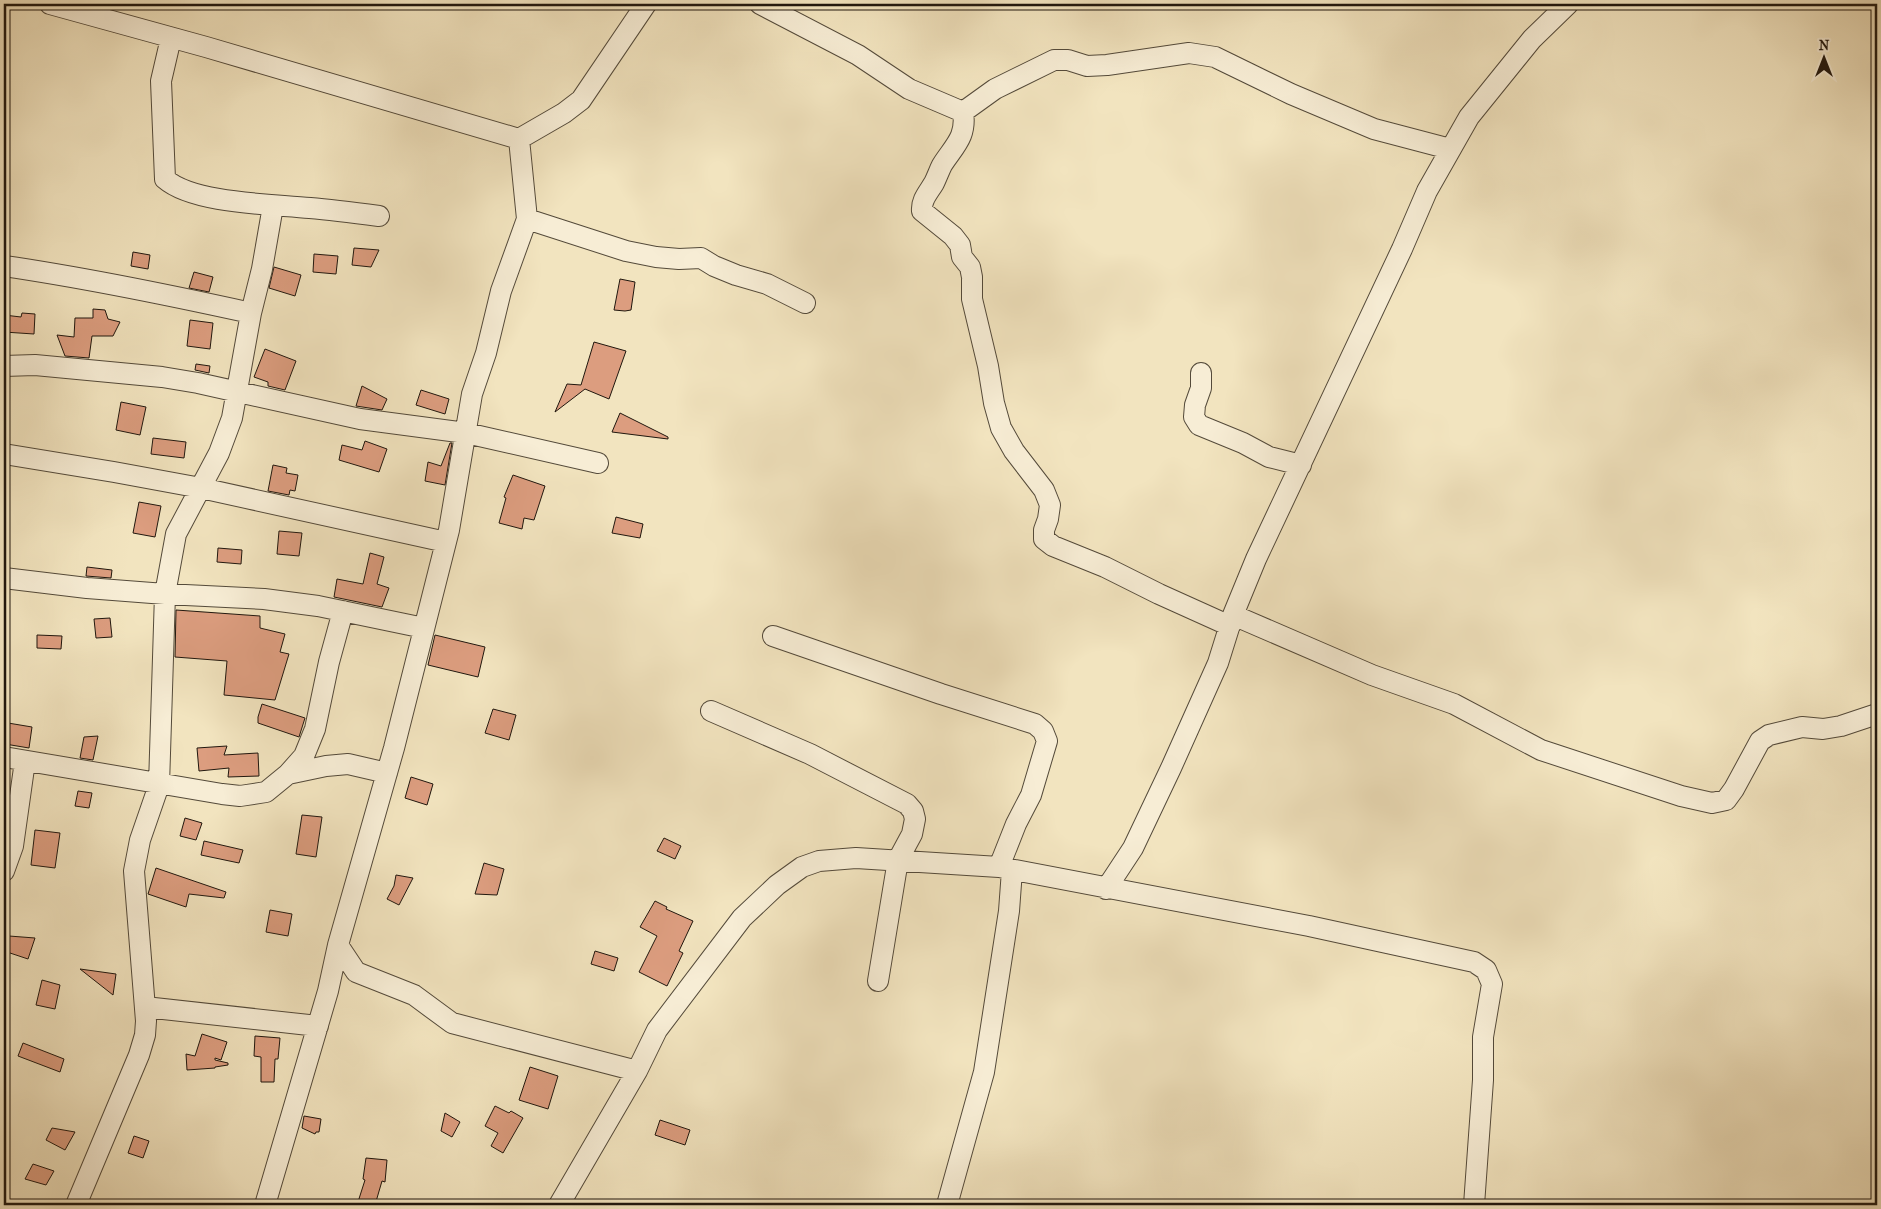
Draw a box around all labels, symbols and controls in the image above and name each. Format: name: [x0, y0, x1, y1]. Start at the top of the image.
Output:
north arrow: [1798, 32, 1848, 82]
text: N: [1819, 37, 1830, 54]

